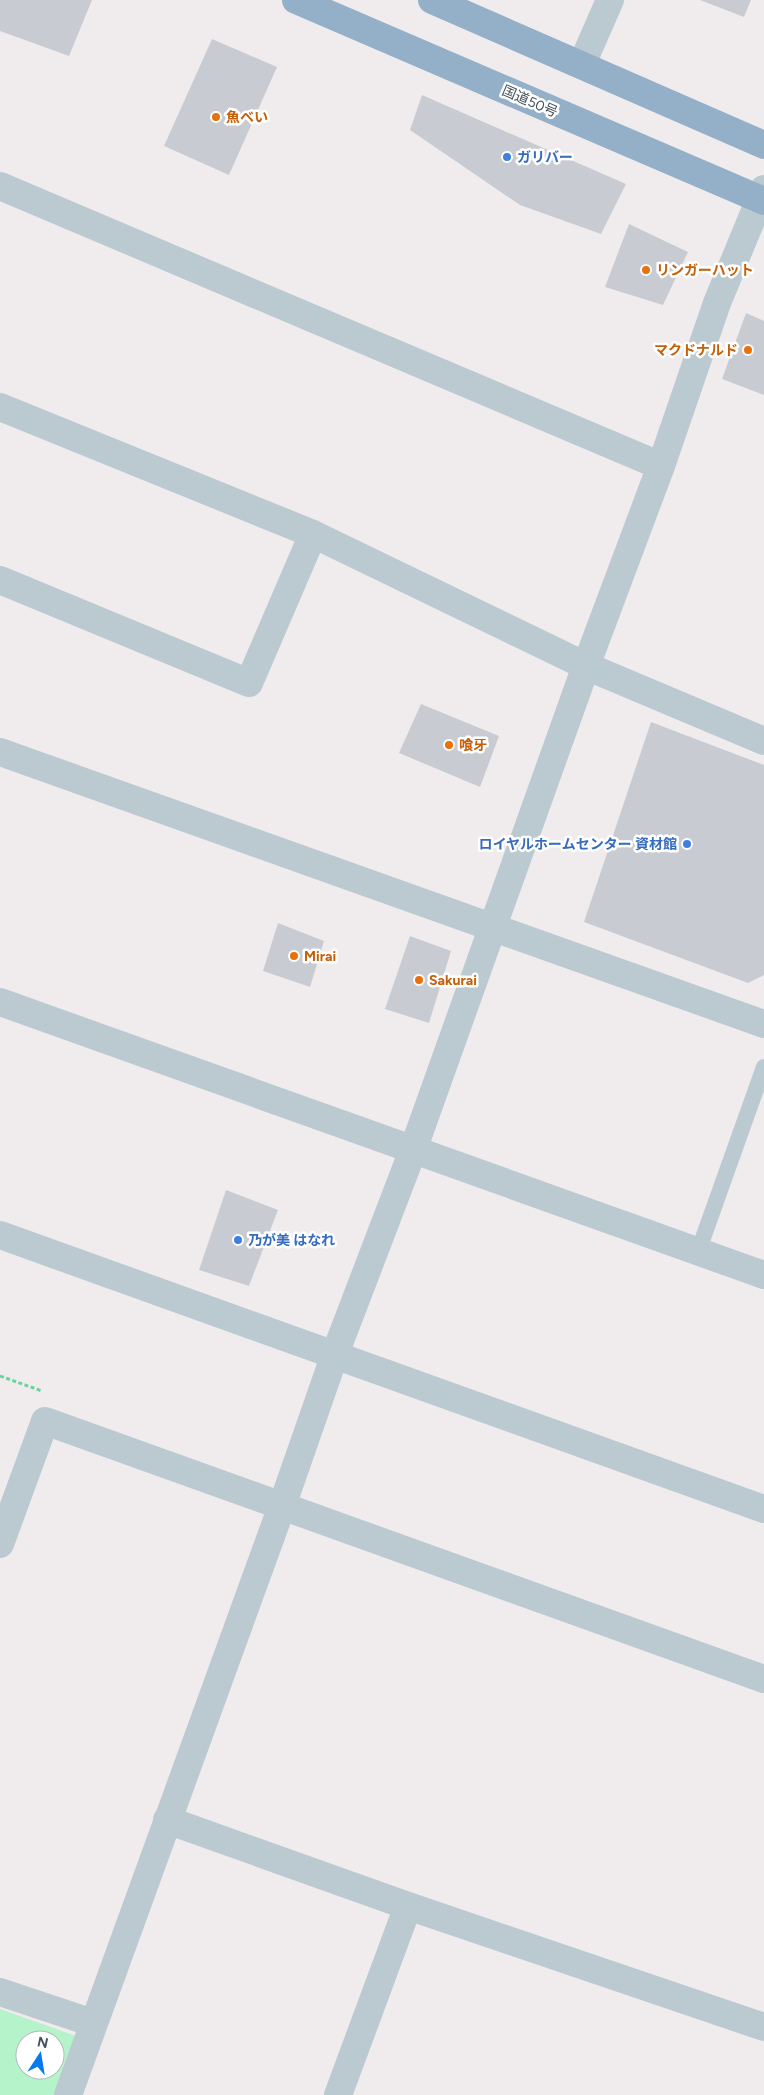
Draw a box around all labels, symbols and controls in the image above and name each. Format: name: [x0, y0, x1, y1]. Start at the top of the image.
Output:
street label: 国道50号: [499, 82, 560, 121]
place label: 魚べい: [226, 109, 268, 126]
marker: 魚べい: [210, 111, 222, 123]
place label: ガリバー: [517, 149, 573, 166]
marker: ガリバー: [501, 151, 513, 163]
place label: リンガーハット: [656, 262, 754, 279]
marker: リンガーハット: [640, 264, 652, 276]
place label: マクドナルド: [654, 342, 738, 359]
marker: マクドナルド: [742, 344, 754, 356]
place label: 喰牙: [459, 737, 487, 754]
marker: 喰牙: [443, 739, 455, 751]
place label: ロイヤルホームセンター 資材館: [479, 836, 677, 853]
marker: ロイヤルホームセンター 資材館: [681, 838, 693, 850]
place label: Mirai: [304, 948, 336, 965]
marker: Mirai: [288, 950, 300, 962]
place label: Sakurai: [429, 972, 477, 989]
marker: Sakurai: [413, 974, 425, 986]
place label: 乃が美 はなれ: [248, 1232, 335, 1249]
marker: 乃が美 はなれ: [232, 1234, 244, 1246]
north arrow: [15, 2030, 65, 2080]
text: N: [36, 2033, 50, 2052]

